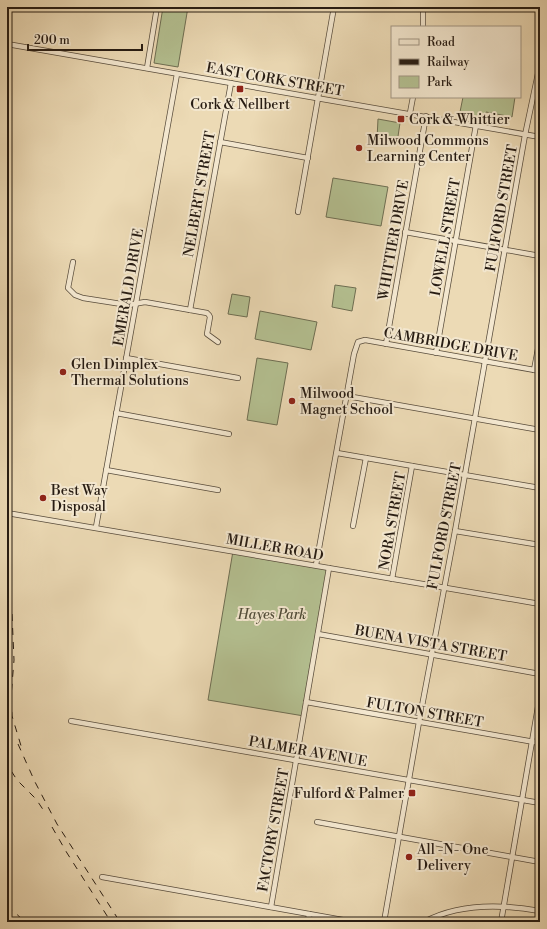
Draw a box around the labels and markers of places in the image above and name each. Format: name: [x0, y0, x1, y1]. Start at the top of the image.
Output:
marker: Cork & Nellbert: [235, 84, 245, 94]
place label: Cork & Nellbert: [190, 96, 290, 114]
place label: Cork & Whittier: [409, 111, 510, 129]
marker: Cork & Whittier: [396, 114, 406, 124]
place label: Milwood Commons Learning Center: [367, 132, 489, 166]
marker: Milwood Commons Learning Center: [354, 143, 364, 153]
place label: Glen Dimplex Thermal Solutions: [71, 356, 189, 390]
marker: Glen Dimplex Thermal Solutions: [58, 367, 68, 377]
place label: Milwood Magnet School: [300, 385, 393, 419]
marker: Milwood Magnet School: [287, 396, 297, 406]
place label: Best Way Disposal: [50, 482, 108, 516]
marker: Best Way Disposal: [38, 493, 48, 503]
place label: Fulford & Palmer: [294, 785, 404, 803]
marker: Fulford & Palmer: [407, 788, 417, 798]
place label: All -N- One Delivery: [416, 841, 489, 875]
marker: All -N- One Delivery: [404, 852, 414, 862]

